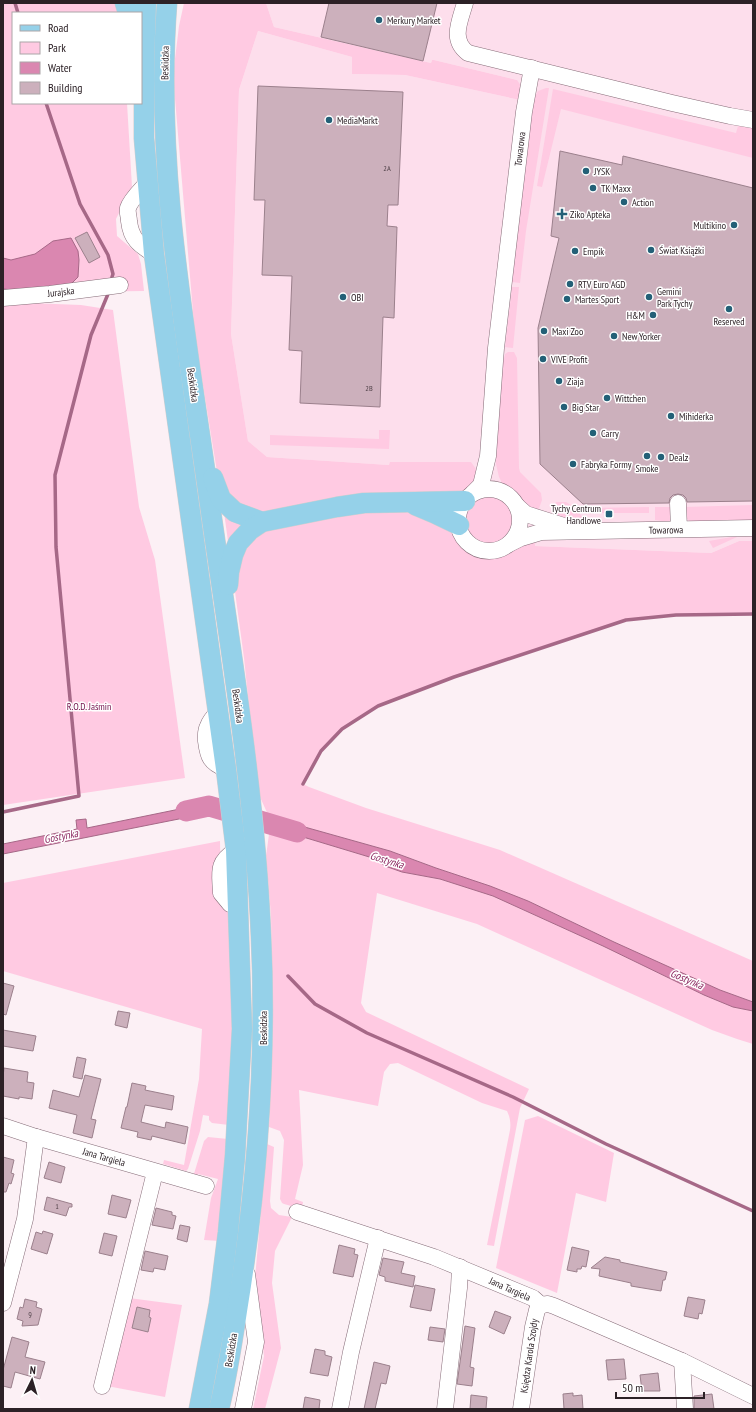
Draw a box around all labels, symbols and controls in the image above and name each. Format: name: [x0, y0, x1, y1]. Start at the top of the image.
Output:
legend: [12, 12, 142, 104]
place label: Merkury Market: [387, 14, 441, 27]
marker: Merkury Market: [374, 15, 384, 25]
text: Road: [48, 20, 68, 35]
text: Park: [48, 40, 66, 55]
street label: Beskidzka: [158, 46, 172, 80]
text: Water: [48, 60, 73, 75]
text: Building: [48, 80, 83, 95]
place label: MediaMarkt: [337, 114, 378, 127]
marker: MediaMarkt: [324, 115, 334, 125]
street label: Towarowa: [511, 131, 529, 167]
house number: 2A: [383, 163, 391, 173]
place label: JYSK: [593, 165, 610, 178]
marker: JYSK: [581, 166, 591, 176]
place label: TK Maxx: [601, 182, 631, 195]
marker: TK Maxx: [588, 183, 598, 193]
place label: Action: [632, 196, 654, 209]
marker: Action: [619, 197, 629, 207]
place label: Ziko Apteka: [570, 208, 610, 221]
marker: Ziko Apteka: [557, 209, 567, 219]
place label: Multikino: [693, 219, 726, 232]
marker: Multikino: [729, 220, 739, 230]
place label: Świat Książki: [659, 244, 704, 257]
place label: Empik: [583, 245, 604, 258]
marker: Świat Książki: [646, 245, 656, 255]
marker: Empik: [570, 246, 580, 256]
place label: RTV Euro AGD: [578, 278, 625, 291]
marker: RTV Euro AGD: [565, 279, 575, 289]
street label: Jurajska: [46, 284, 75, 300]
place label: Gemini Park Tychy: [657, 285, 693, 310]
place label: OBI: [351, 291, 364, 304]
marker: OBI: [338, 292, 348, 302]
marker: Gemini Park Tychy: [644, 292, 654, 302]
place label: Martes Sport: [575, 293, 620, 306]
marker: Martes Sport: [562, 294, 572, 304]
marker: Reserved: [724, 304, 734, 314]
place label: H&M: [627, 309, 645, 322]
marker: H&M: [648, 310, 658, 320]
place label: Reserved: [713, 315, 745, 328]
place label: Maxi Zoo: [552, 325, 583, 338]
marker: Maxi Zoo: [539, 326, 549, 336]
place label: New Yorker: [622, 330, 661, 343]
marker: New Yorker: [609, 331, 619, 341]
place label: VIVE Profit: [550, 353, 588, 366]
marker: VIVE Profit: [538, 354, 548, 364]
street label: Beskidzka: [184, 367, 202, 403]
place label: Ziaja: [567, 375, 584, 388]
marker: Ziaja: [554, 376, 564, 386]
house number: 2B: [365, 383, 373, 393]
place label: Wittchen: [615, 392, 646, 405]
marker: Wittchen: [602, 393, 612, 403]
place label: Big Star: [572, 401, 599, 414]
marker: Big Star: [559, 402, 569, 412]
place label: Mihiderka: [679, 410, 713, 423]
marker: Mihiderka: [666, 411, 676, 421]
place label: Carry: [601, 427, 619, 440]
marker: Carry: [588, 428, 598, 438]
marker: Smoke: [642, 451, 652, 461]
place label: Dealz: [669, 451, 689, 464]
marker: Dealz: [656, 452, 666, 462]
place label: Fabryka Formy: [581, 458, 632, 471]
marker: Fabryka Formy: [568, 459, 578, 469]
place label: Smoke: [635, 462, 659, 475]
place label: Tychy Centrum Handlowe: [551, 502, 601, 527]
marker: Tychy Centrum Handlowe: [604, 509, 614, 519]
street label: Towarowa: [649, 523, 683, 537]
street label: Beskidzka: [229, 688, 247, 724]
park label: R.O.D. Jaśmin: [67, 700, 111, 713]
water label: Gostynka: [43, 826, 80, 846]
water label: Gostynka: [368, 848, 406, 872]
water label: Gostynka: [668, 966, 706, 992]
street label: Beskidzka: [257, 1011, 270, 1045]
street label: Jana Targiela: [80, 1144, 127, 1169]
house number: 1: [55, 1201, 59, 1211]
street label: Jana Targiela: [486, 1274, 533, 1304]
house number: 9: [28, 1309, 32, 1319]
street label: Księdza Karola Szojdy: [517, 1318, 541, 1394]
street label: Beskidzka: [222, 1332, 240, 1368]
north arrow: [12, 1360, 52, 1400]
text: N: [29, 1363, 36, 1377]
scale bar: [616, 1374, 704, 1400]
text: 50 m: [622, 1380, 643, 1395]

